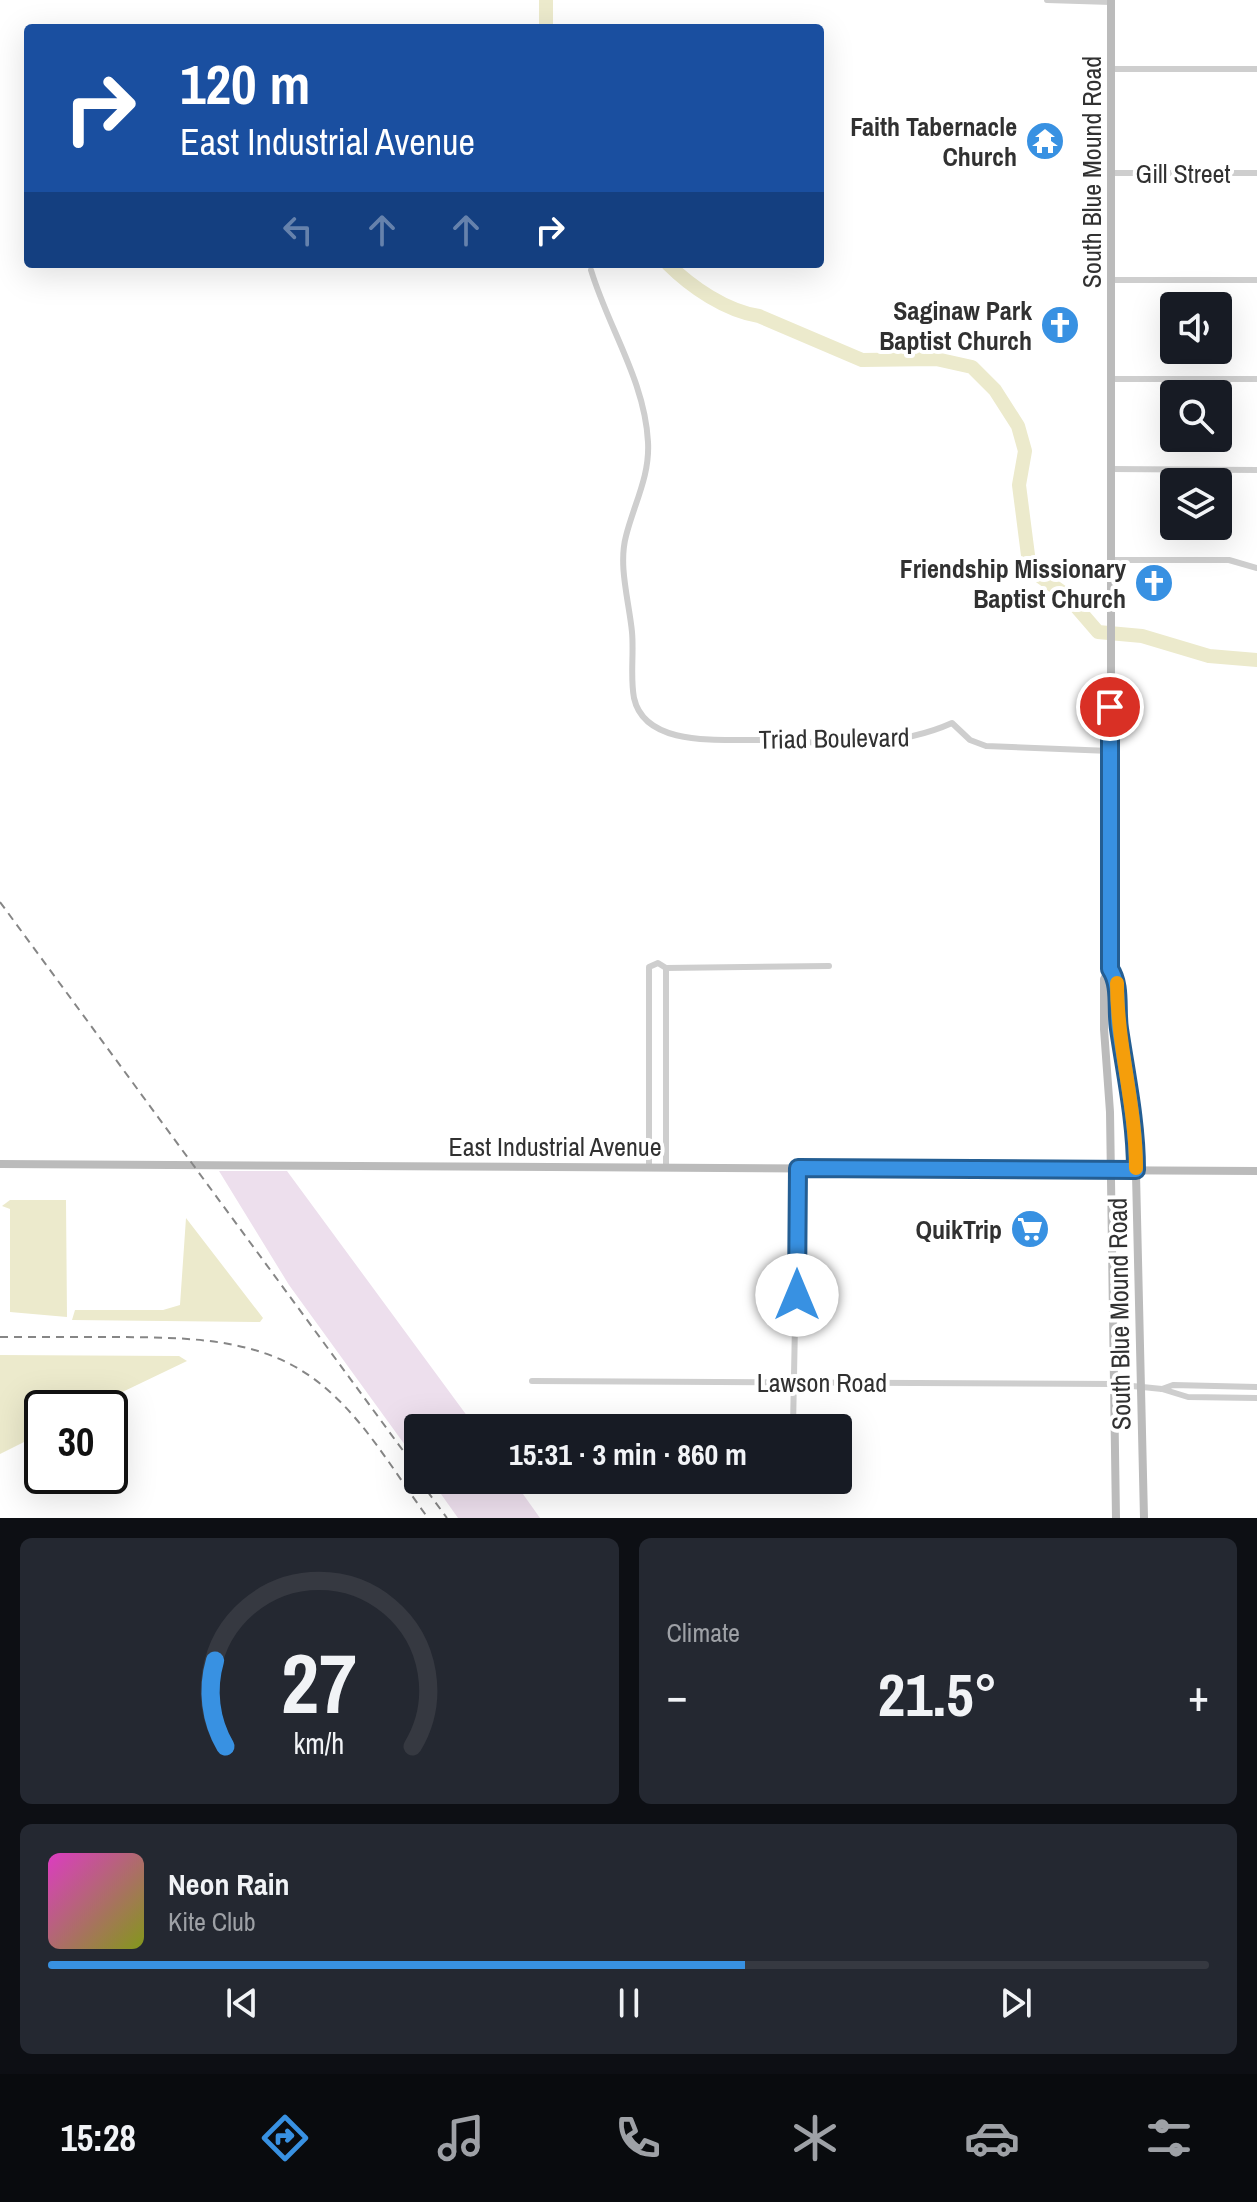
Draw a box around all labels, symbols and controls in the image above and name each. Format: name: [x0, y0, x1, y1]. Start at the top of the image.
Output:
text: 120 m: [180, 46, 310, 121]
icon: right: [48, 56, 152, 160]
street label: South Blue Mound Road: [1074, 56, 1109, 288]
place label: Faith Tabernacle Church: [850, 109, 1017, 174]
text: East Industrial Avenue: [180, 118, 475, 166]
temple icon: Faith Tabernacle Church: [1024, 120, 1066, 162]
street label: Gill Street: [1136, 156, 1230, 191]
icon: left: [276, 208, 320, 252]
icon: ahead: [360, 208, 404, 252]
icon: ahead: [444, 208, 488, 252]
icon: right: [528, 208, 572, 252]
map controls: [1160, 292, 1232, 540]
button: sound: [1160, 292, 1232, 364]
place label: Saginaw Park Baptist Church: [879, 293, 1032, 358]
church icon: Saginaw Park Baptist Church: [1039, 304, 1081, 346]
button: search: [1160, 380, 1232, 452]
button: layers: [1160, 468, 1232, 540]
place label: Friendship Missionary Baptist Church: [900, 551, 1126, 616]
church icon: Friendship Missionary Baptist Church: [1133, 562, 1175, 604]
pin: [1076, 673, 1144, 741]
icon: arrive: [1088, 685, 1132, 729]
street label: Triad Boulevard: [758, 719, 910, 757]
street label: East Industrial Avenue: [449, 1129, 662, 1164]
street label: South Blue Mound Road: [1099, 1198, 1139, 1430]
supermarket icon: QuikTrip: [1009, 1208, 1051, 1250]
place label: QuikTrip: [915, 1212, 1002, 1247]
position arrow: [755, 1253, 839, 1337]
street label: Lawson Road: [757, 1365, 887, 1400]
speed limit sign: 30: [24, 1390, 128, 1494]
text: 15:31 · 3 min · 860 m: [509, 1434, 747, 1474]
text: Climate: [667, 1615, 740, 1650]
text: 27: [281, 1627, 357, 1739]
text: 21.5°: [878, 1654, 998, 1735]
text: −: [667, 1665, 688, 1725]
text: +: [1188, 1665, 1209, 1725]
text: km/h: [294, 1724, 345, 1763]
text: Neon Rain: [168, 1864, 290, 1904]
text: Kite Club: [168, 1904, 256, 1939]
icon: previous: [220, 1981, 264, 2025]
icon: pause: [607, 1981, 651, 2025]
icon: next: [994, 1981, 1038, 2025]
icon: directions: [257, 2110, 313, 2166]
icon: music: [433, 2110, 489, 2166]
icon: phone: [610, 2110, 666, 2166]
icon: climate: [787, 2110, 843, 2166]
icon: car: [964, 2110, 1020, 2166]
icon: filters: [1141, 2110, 1197, 2166]
text: 15:28: [60, 2114, 136, 2162]

